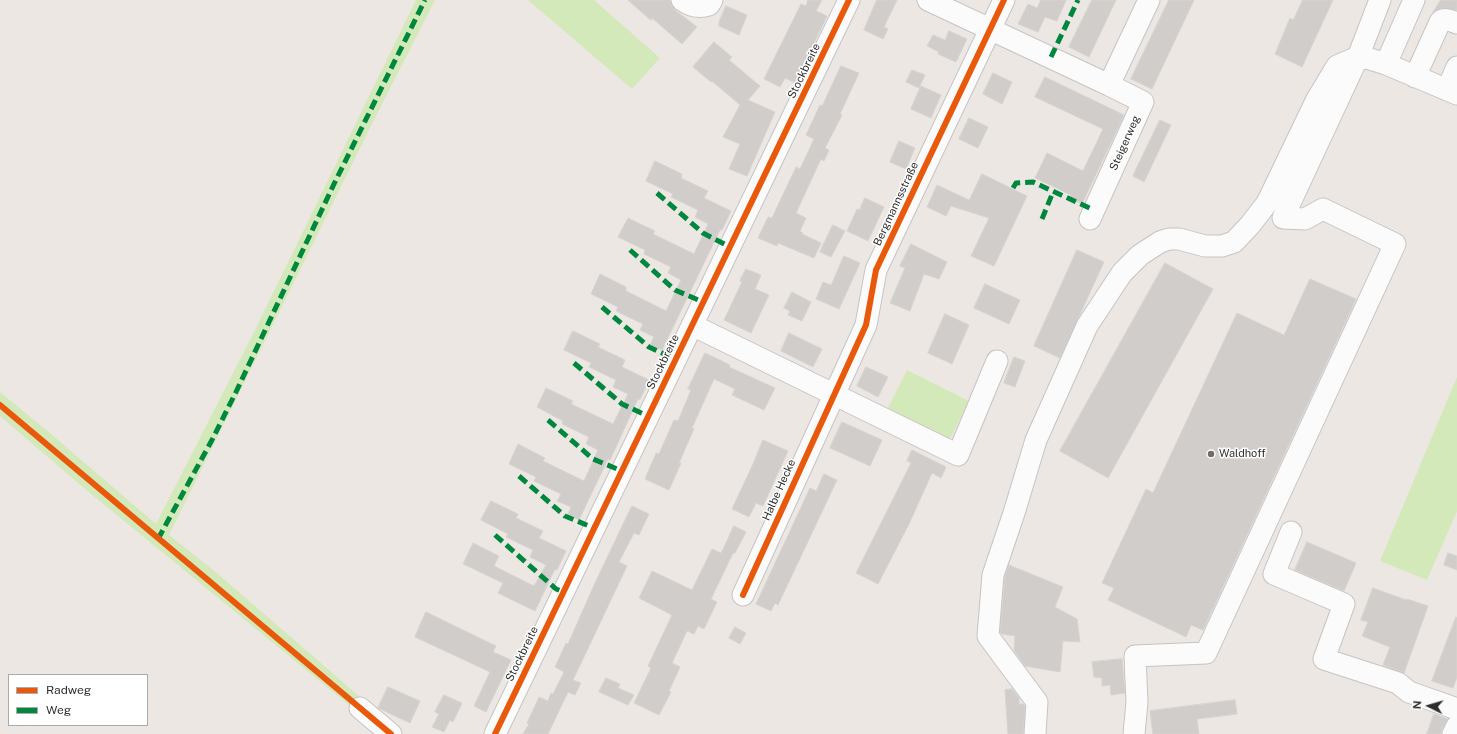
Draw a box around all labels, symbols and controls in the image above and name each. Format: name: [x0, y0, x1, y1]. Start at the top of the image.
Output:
street label: Stockbreite: [785, 41, 823, 101]
street label: Steigerweg: [1107, 113, 1143, 173]
street label: Bergmannsstraße: [871, 160, 921, 248]
street label: Stockbreite: [644, 332, 682, 392]
place label: Waldhoff: [1219, 447, 1266, 461]
marker: Waldhoff: [1206, 449, 1216, 459]
street label: Halbe Hecke: [760, 457, 798, 523]
street label: Stockbreite: [503, 624, 541, 684]
legend: [8, 674, 148, 726]
text: Radweg: [46, 683, 91, 697]
north arrow: [1409, 686, 1449, 726]
text: N: [1411, 700, 1423, 710]
text: Weg: [46, 703, 71, 717]

